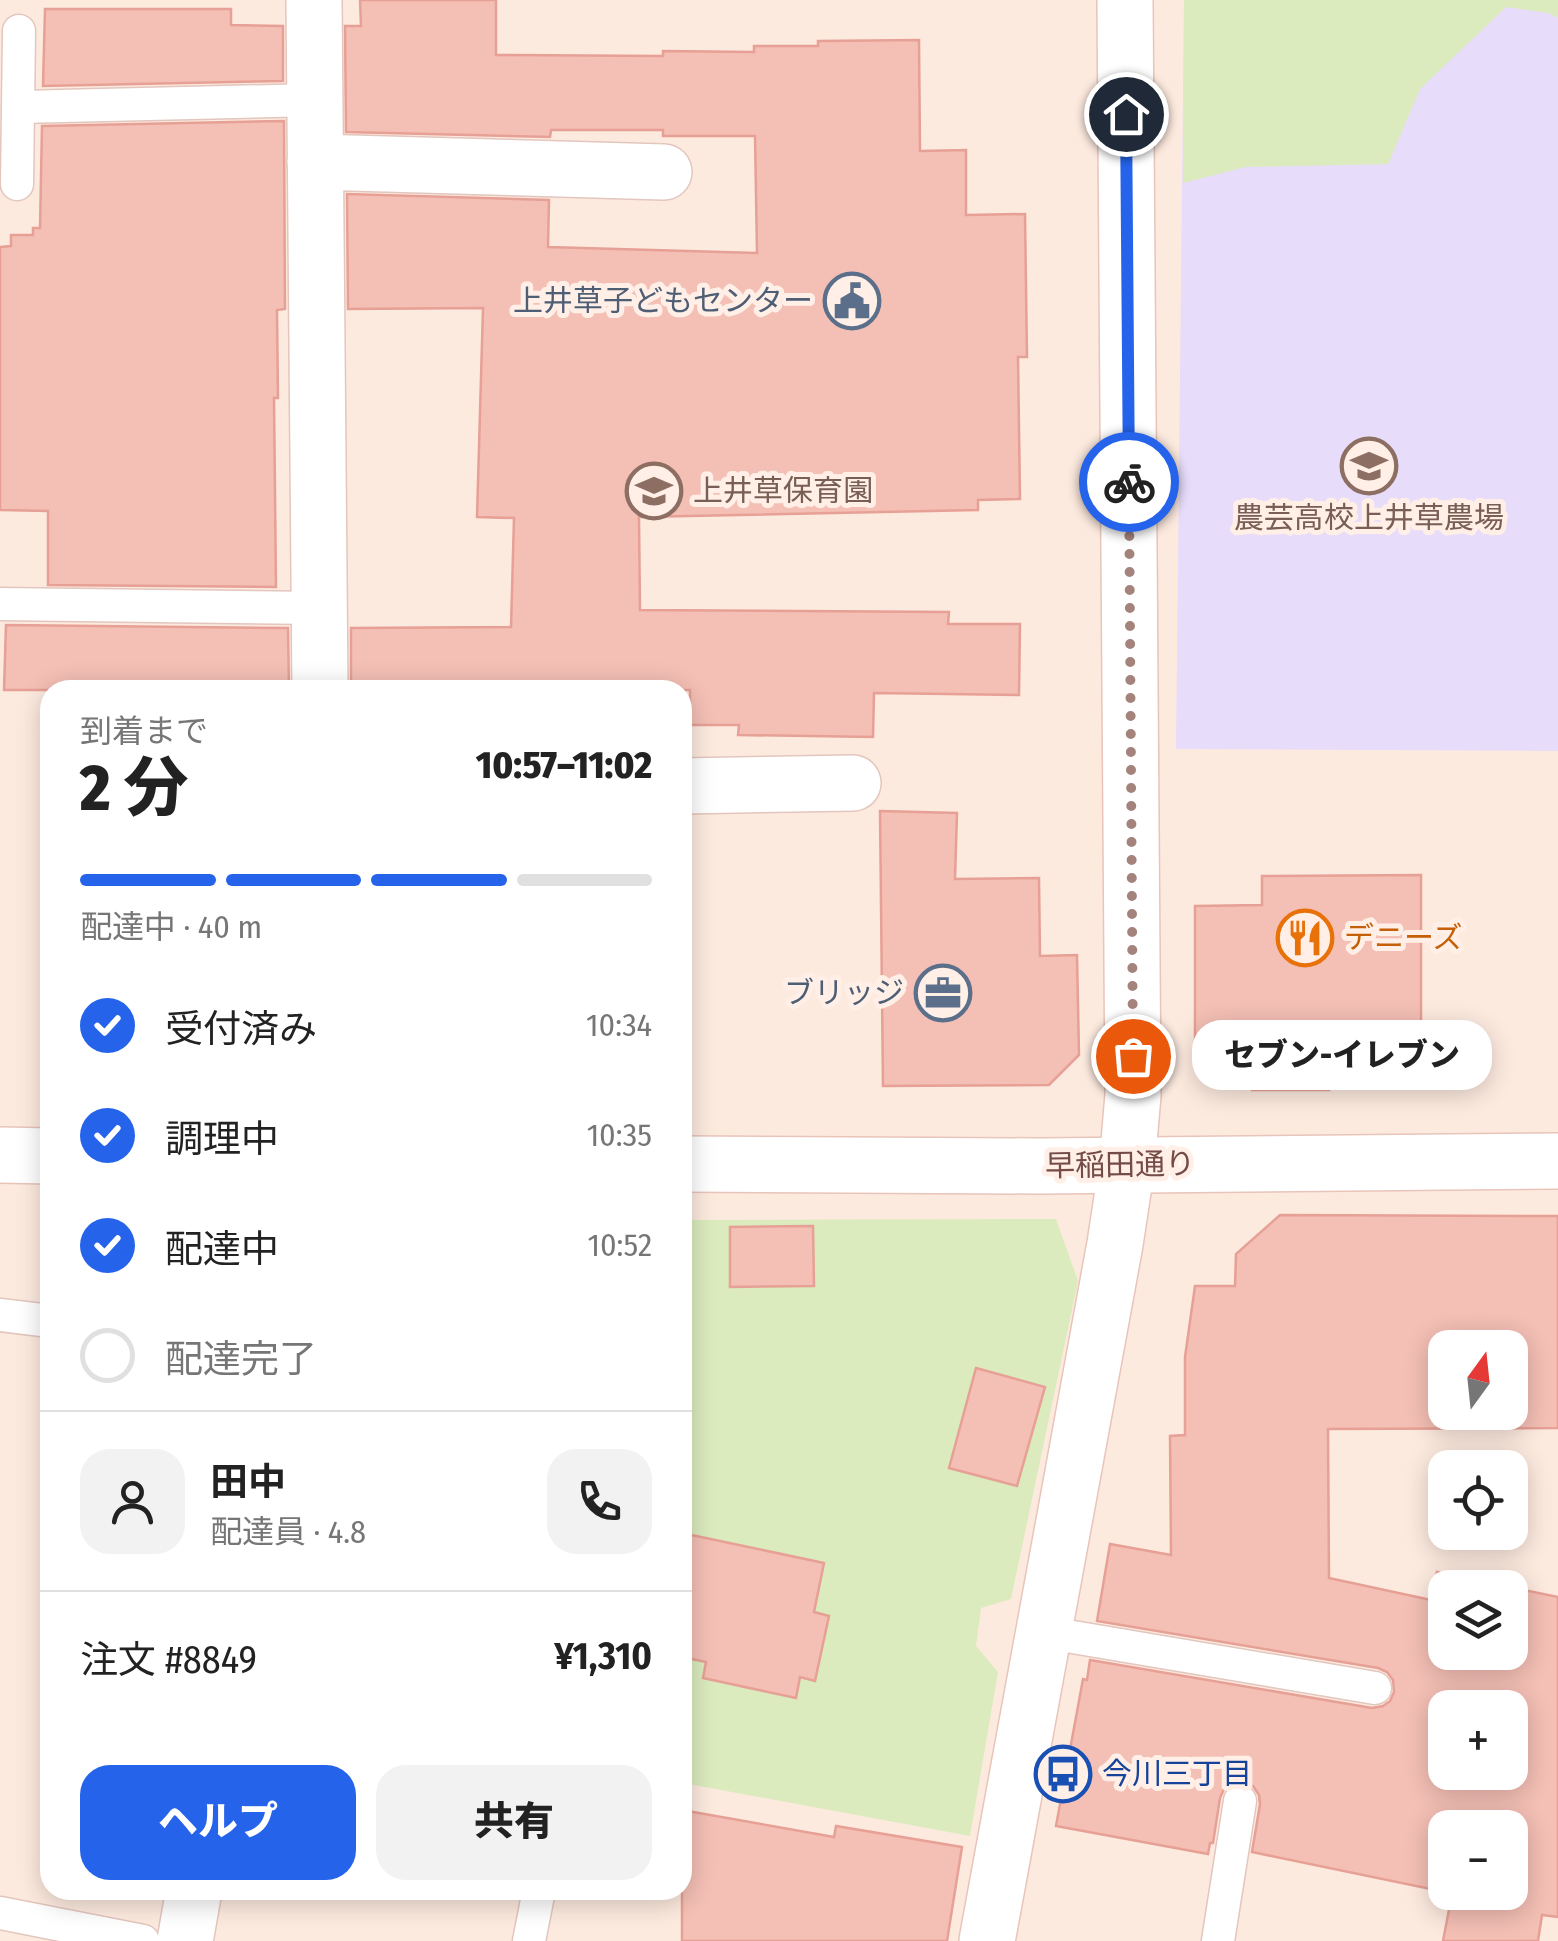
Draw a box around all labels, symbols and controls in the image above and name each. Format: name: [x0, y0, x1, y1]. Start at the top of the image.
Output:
pin: [1084, 72, 1169, 157]
icon: home: [1099, 87, 1154, 142]
public building icon: 上井草子どもセンター: [822, 271, 882, 331]
place label: 上井草子どもセンター: [513, 283, 813, 319]
courier: [1079, 432, 1179, 532]
school or university icon: 農芸高校上井草農場: [1339, 436, 1399, 496]
icon: bike: [1102, 455, 1157, 510]
school or university icon: 上井草保育園: [624, 461, 684, 521]
place label: 上井草保育園: [693, 473, 873, 509]
place label: 農芸高校上井草農場: [1234, 500, 1504, 536]
text: 到着まで: [80, 712, 208, 750]
text: 10:57–11:02: [476, 742, 652, 788]
text: 2 分: [80, 749, 189, 827]
text: 配達中 · 40 m: [80, 908, 262, 946]
restaurant icon: デニーズ: [1275, 908, 1335, 968]
place label: デニーズ: [1344, 920, 1463, 956]
office icon: ブリッジ: [913, 963, 973, 1023]
place label: ブリッジ: [784, 975, 904, 1011]
icon: check: [80, 998, 135, 1053]
text: 受付済み: [165, 1006, 317, 1052]
text: 10:34: [586, 1006, 652, 1044]
pin: [1091, 1014, 1176, 1099]
callout: セブン-イレブン: [1193, 1021, 1493, 1091]
icon: bag: [1106, 1029, 1161, 1084]
text: セブン-イレブン: [1224, 1036, 1460, 1074]
icon: check: [80, 1108, 135, 1163]
text: 調理中: [165, 1116, 279, 1162]
text: 10:35: [587, 1116, 652, 1154]
street label: 早稲田通り: [1045, 1146, 1195, 1184]
icon: check: [80, 1218, 135, 1273]
text: 配達中: [165, 1226, 279, 1272]
text: 10:52: [587, 1226, 652, 1264]
north arrow: [1428, 1330, 1528, 1430]
map controls: [1428, 1330, 1528, 1910]
text: 配達完了: [165, 1336, 317, 1382]
button: person: [80, 1449, 185, 1554]
button: phone: [547, 1449, 652, 1554]
button: locate: [1428, 1450, 1528, 1550]
text: 田中: [210, 1459, 286, 1505]
text: 配達員 · 4.8: [210, 1513, 366, 1551]
button: layers: [1428, 1570, 1528, 1670]
text: ¥1,310: [554, 1633, 652, 1679]
text: 注文 #8849: [80, 1637, 257, 1683]
button: +: [1428, 1690, 1528, 1790]
bus stop icon: 今川三丁目: [1033, 1744, 1093, 1804]
place label: 今川三丁目: [1102, 1756, 1252, 1792]
button: ヘルプ: [80, 1765, 356, 1880]
button: 共有: [376, 1765, 652, 1880]
button: −: [1428, 1810, 1528, 1910]

